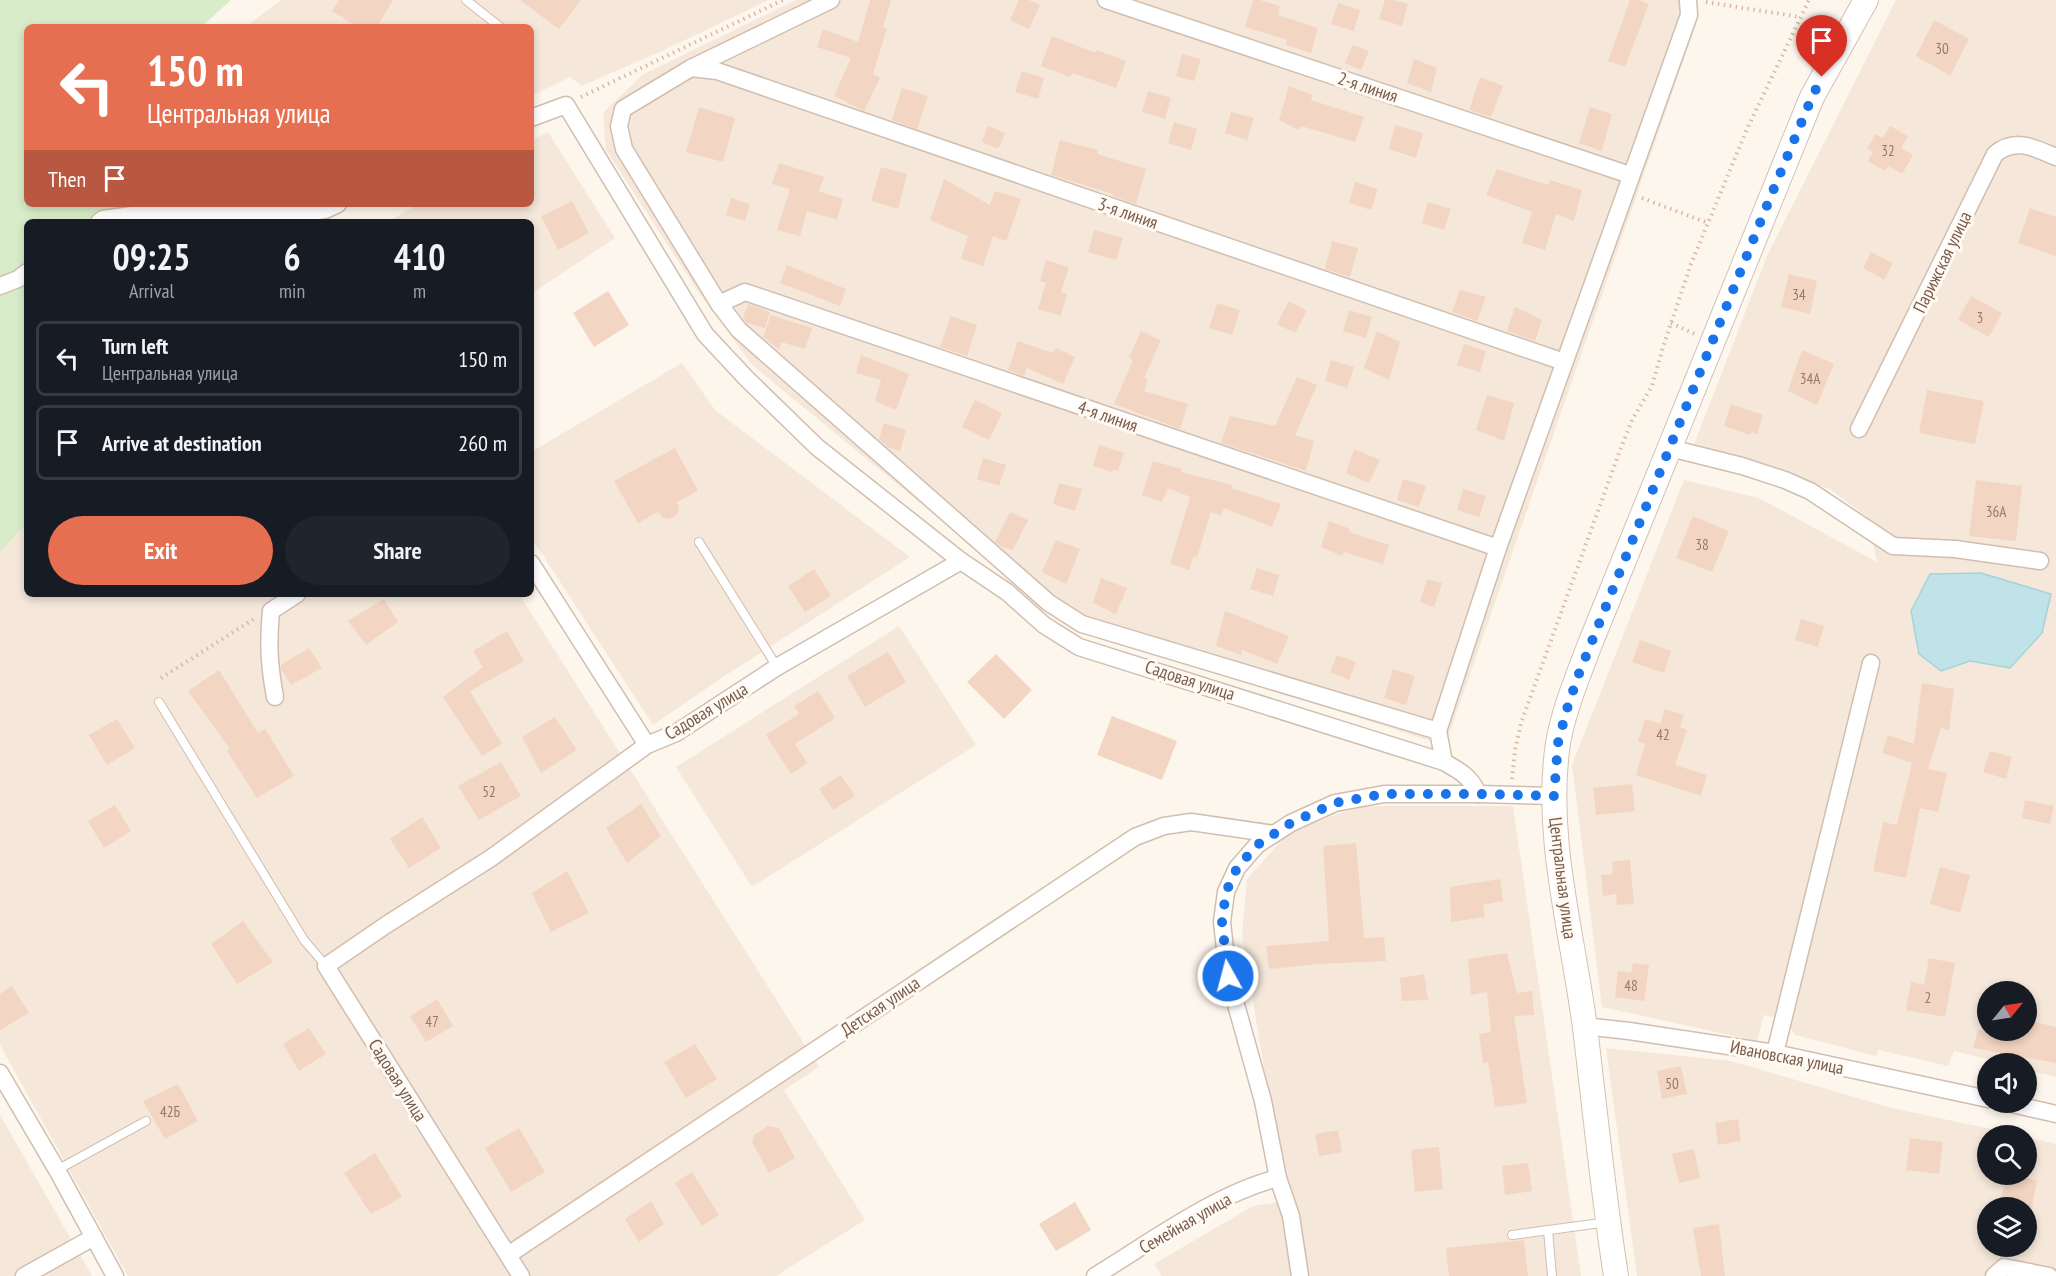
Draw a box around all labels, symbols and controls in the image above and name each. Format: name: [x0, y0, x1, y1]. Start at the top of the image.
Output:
pin: [1796, 15, 1847, 77]
icon: arrive: [1805, 24, 1838, 57]
house number: 30: [1935, 39, 1949, 58]
text: 150 m: [147, 43, 244, 98]
icon: left: [48, 48, 126, 126]
street label: 2-я линия: [1335, 66, 1401, 108]
text: Центральная улица: [147, 96, 331, 130]
house number: 32: [1881, 141, 1895, 160]
icon: arrive: [98, 162, 131, 195]
text: Then: [48, 165, 86, 193]
street label: 3-я линия: [1095, 192, 1161, 234]
street label: Парижская улица: [1908, 207, 1976, 317]
text: 09:25: [113, 233, 190, 280]
text: 6: [283, 233, 301, 280]
text: 410: [394, 233, 445, 280]
text: Arrival: [129, 278, 174, 304]
text: min: [279, 278, 305, 304]
text: m: [413, 278, 426, 304]
house number: 34: [1792, 285, 1806, 304]
house number: 3: [1977, 308, 1983, 327]
text: Turn left: [102, 332, 168, 360]
icon: left: [51, 342, 84, 375]
text: 150 m: [458, 345, 507, 373]
text: Центральная улица: [102, 360, 238, 386]
house number: 34А: [1800, 369, 1821, 388]
street label: 4-я линия: [1075, 395, 1141, 437]
icon: arrive: [51, 426, 84, 459]
text: Arrive at destination: [102, 429, 262, 457]
text: 260 m: [458, 429, 507, 457]
house number: 36А: [1986, 502, 2007, 521]
button: Exit: [48, 516, 273, 585]
button: Share: [285, 516, 510, 585]
house number: 38: [1695, 535, 1709, 554]
street label: Садовая улица: [1142, 655, 1238, 705]
street label: Садовая улица: [660, 677, 752, 745]
house number: 42: [1656, 725, 1670, 744]
house number: 52: [482, 782, 496, 801]
street label: Центральная улица: [1544, 816, 1582, 940]
position arrow: [1196, 944, 1260, 1008]
street label: Детская улица: [836, 971, 924, 1041]
house number: 48: [1624, 976, 1638, 995]
north arrow: [1977, 981, 2037, 1041]
map controls: [1977, 981, 2037, 1257]
house number: 2: [1925, 988, 1931, 1007]
house number: 47: [425, 1012, 439, 1031]
street label: Садовая улица: [364, 1034, 432, 1126]
street label: Ивановская улица: [1728, 1035, 1846, 1079]
button: sound: [1977, 1053, 2037, 1113]
house number: 50: [1665, 1074, 1679, 1093]
house number: 42Б: [160, 1102, 180, 1121]
button: search: [1977, 1125, 2037, 1185]
street label: Семейная улица: [1135, 1187, 1235, 1259]
button: layers: [1977, 1197, 2037, 1257]

